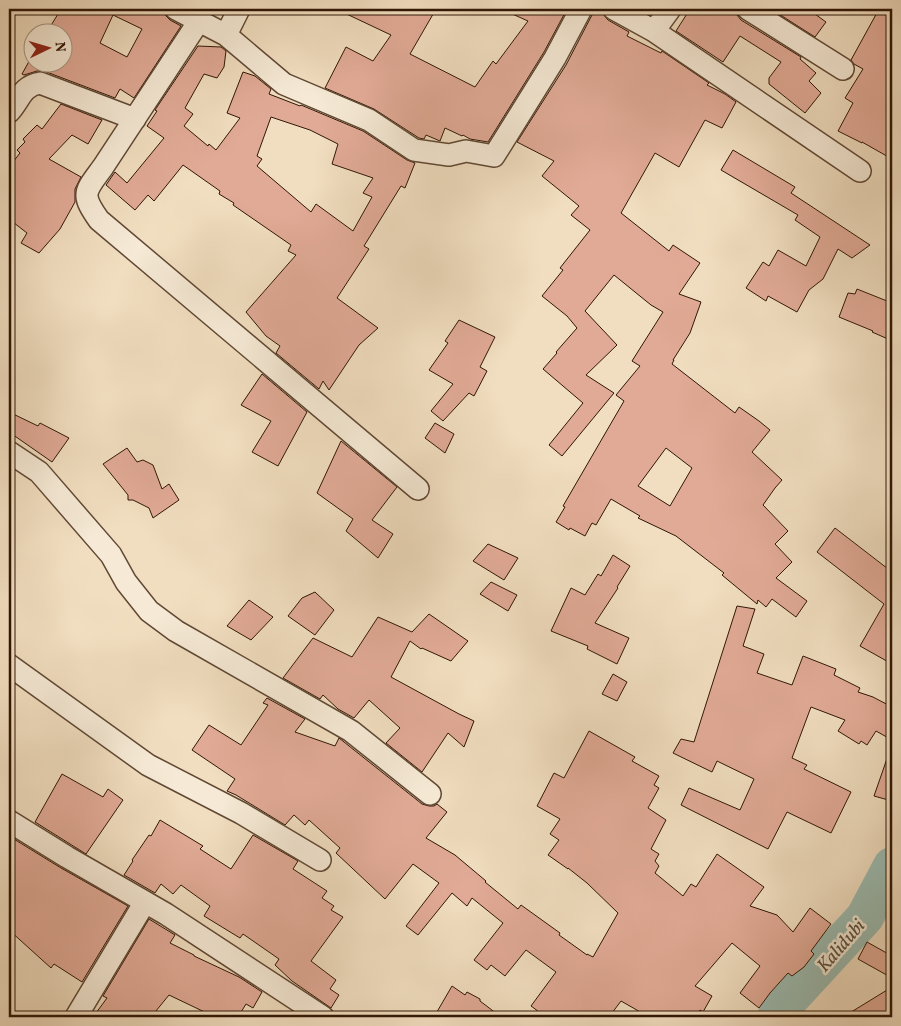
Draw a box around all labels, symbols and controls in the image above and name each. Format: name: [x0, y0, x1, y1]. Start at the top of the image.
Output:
north arrow: [22, 22, 72, 72]
text: N: [50, 41, 69, 53]
water label: Kalidubi: [811, 914, 872, 978]

